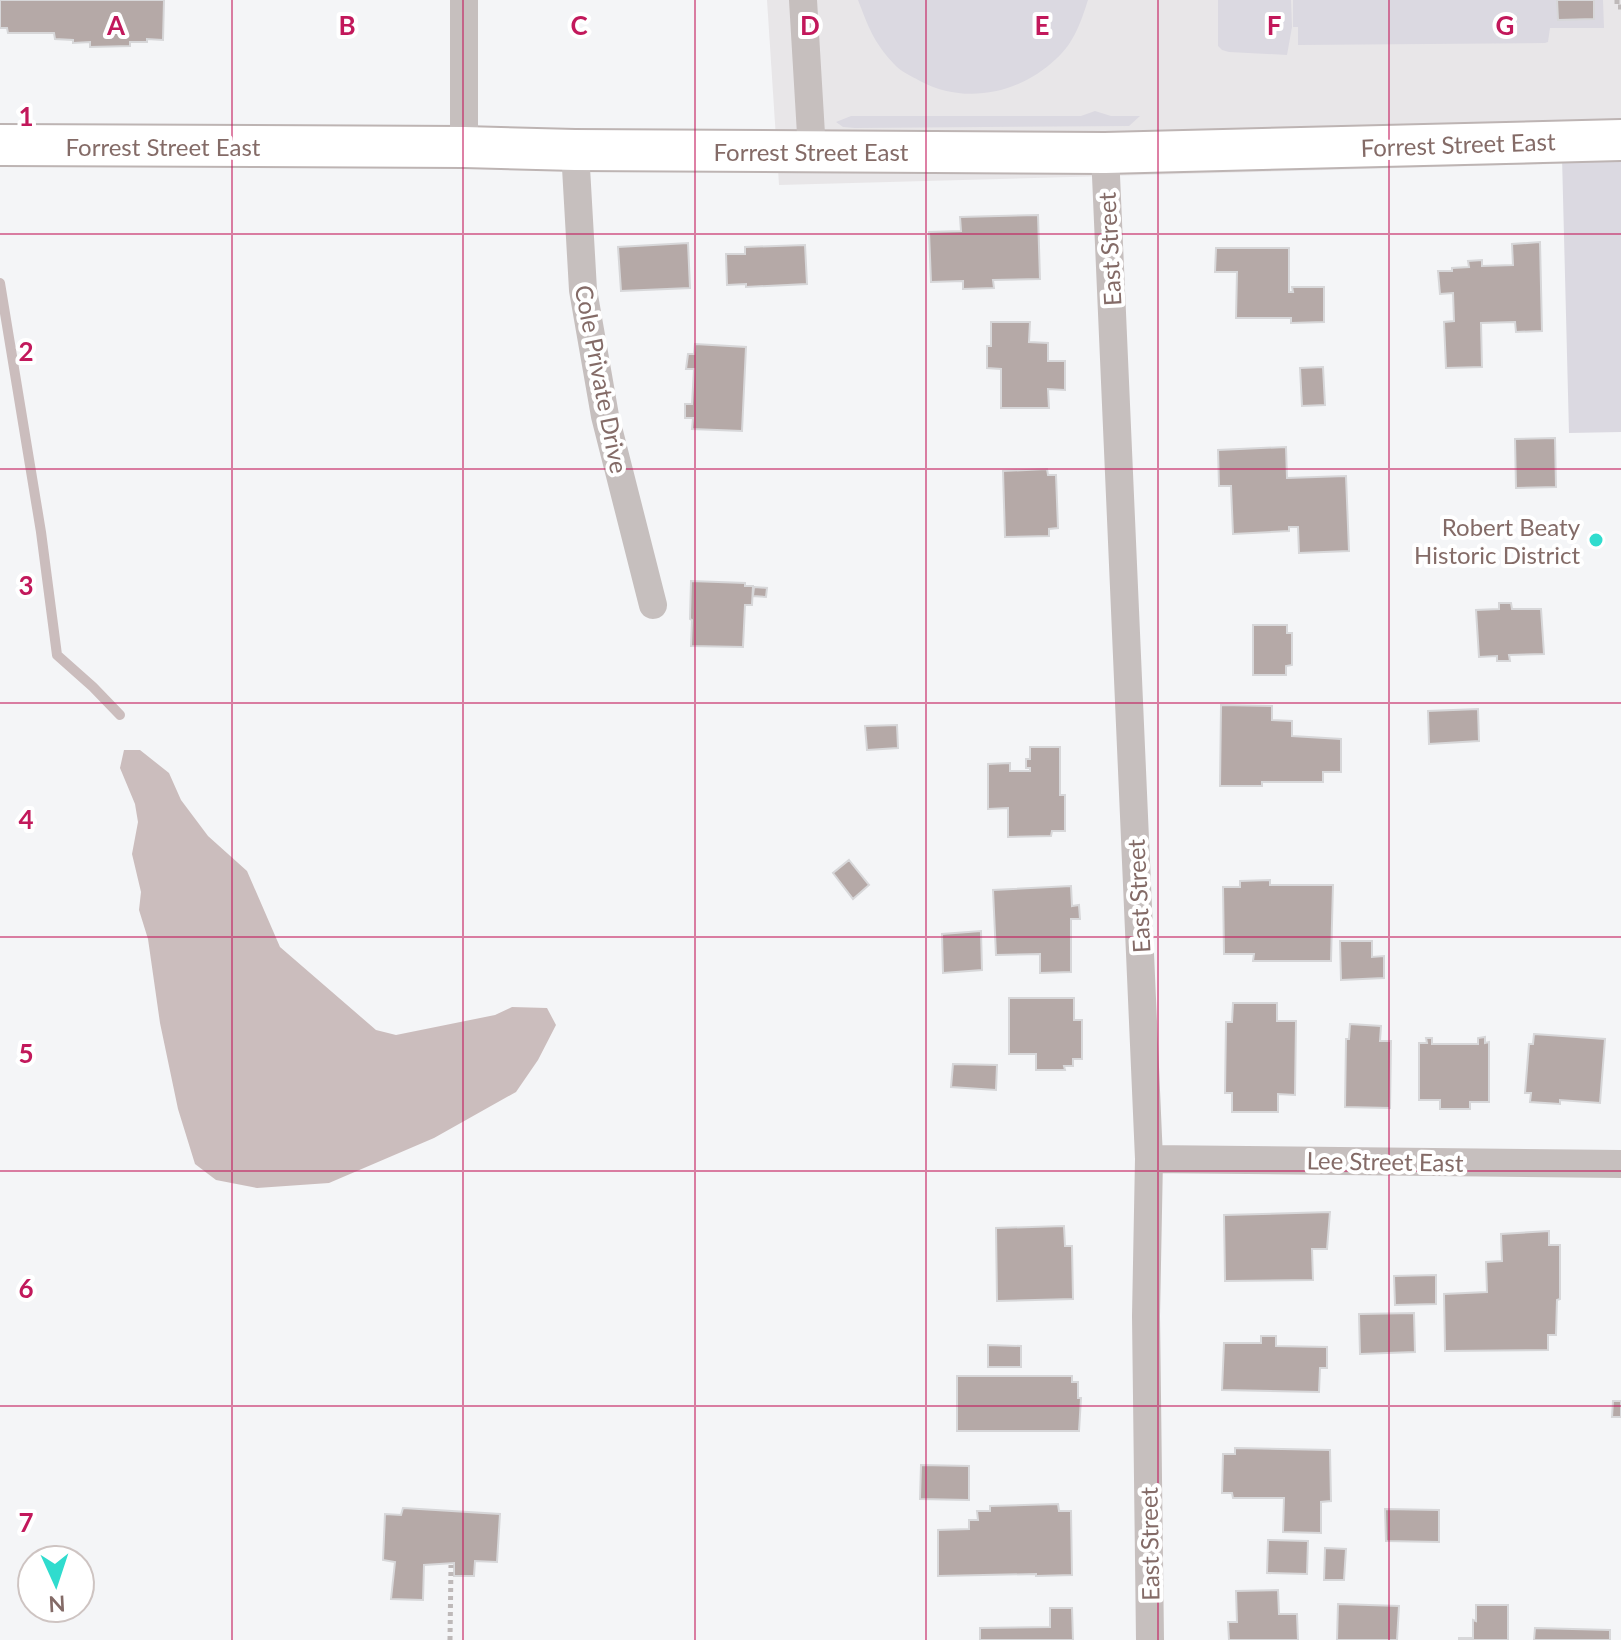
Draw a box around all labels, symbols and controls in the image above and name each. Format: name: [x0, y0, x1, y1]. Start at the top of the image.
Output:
text: A: [106, 9, 126, 41]
text: B: [338, 9, 356, 41]
text: C: [570, 9, 588, 41]
text: D: [800, 9, 820, 41]
text: E: [1035, 9, 1049, 41]
text: F: [1267, 9, 1281, 41]
text: G: [1496, 9, 1514, 41]
text: 1: [18, 100, 34, 132]
street label: Forrest Street East: [1360, 126, 1556, 162]
street label: Forrest Street East: [66, 132, 261, 161]
street label: Forrest Street East: [714, 137, 909, 166]
street label: East Street: [1092, 191, 1126, 307]
street label: Cole Private Drive: [570, 282, 634, 476]
text: 2: [18, 335, 34, 367]
place label: Robert Beaty Historic District: [1414, 512, 1581, 569]
marker: Robert Beaty Historic District: [1587, 531, 1605, 549]
text: 3: [18, 569, 34, 601]
text: 4: [18, 803, 34, 835]
street label: East Street: [1121, 838, 1155, 954]
text: 5: [18, 1037, 34, 1069]
street label: Lee Street East: [1306, 1145, 1464, 1177]
text: 6: [18, 1272, 34, 1304]
street label: East Street: [1134, 1486, 1164, 1601]
text: 7: [18, 1506, 34, 1538]
north arrow: [16, 1544, 96, 1624]
text: N: [48, 1591, 66, 1618]

